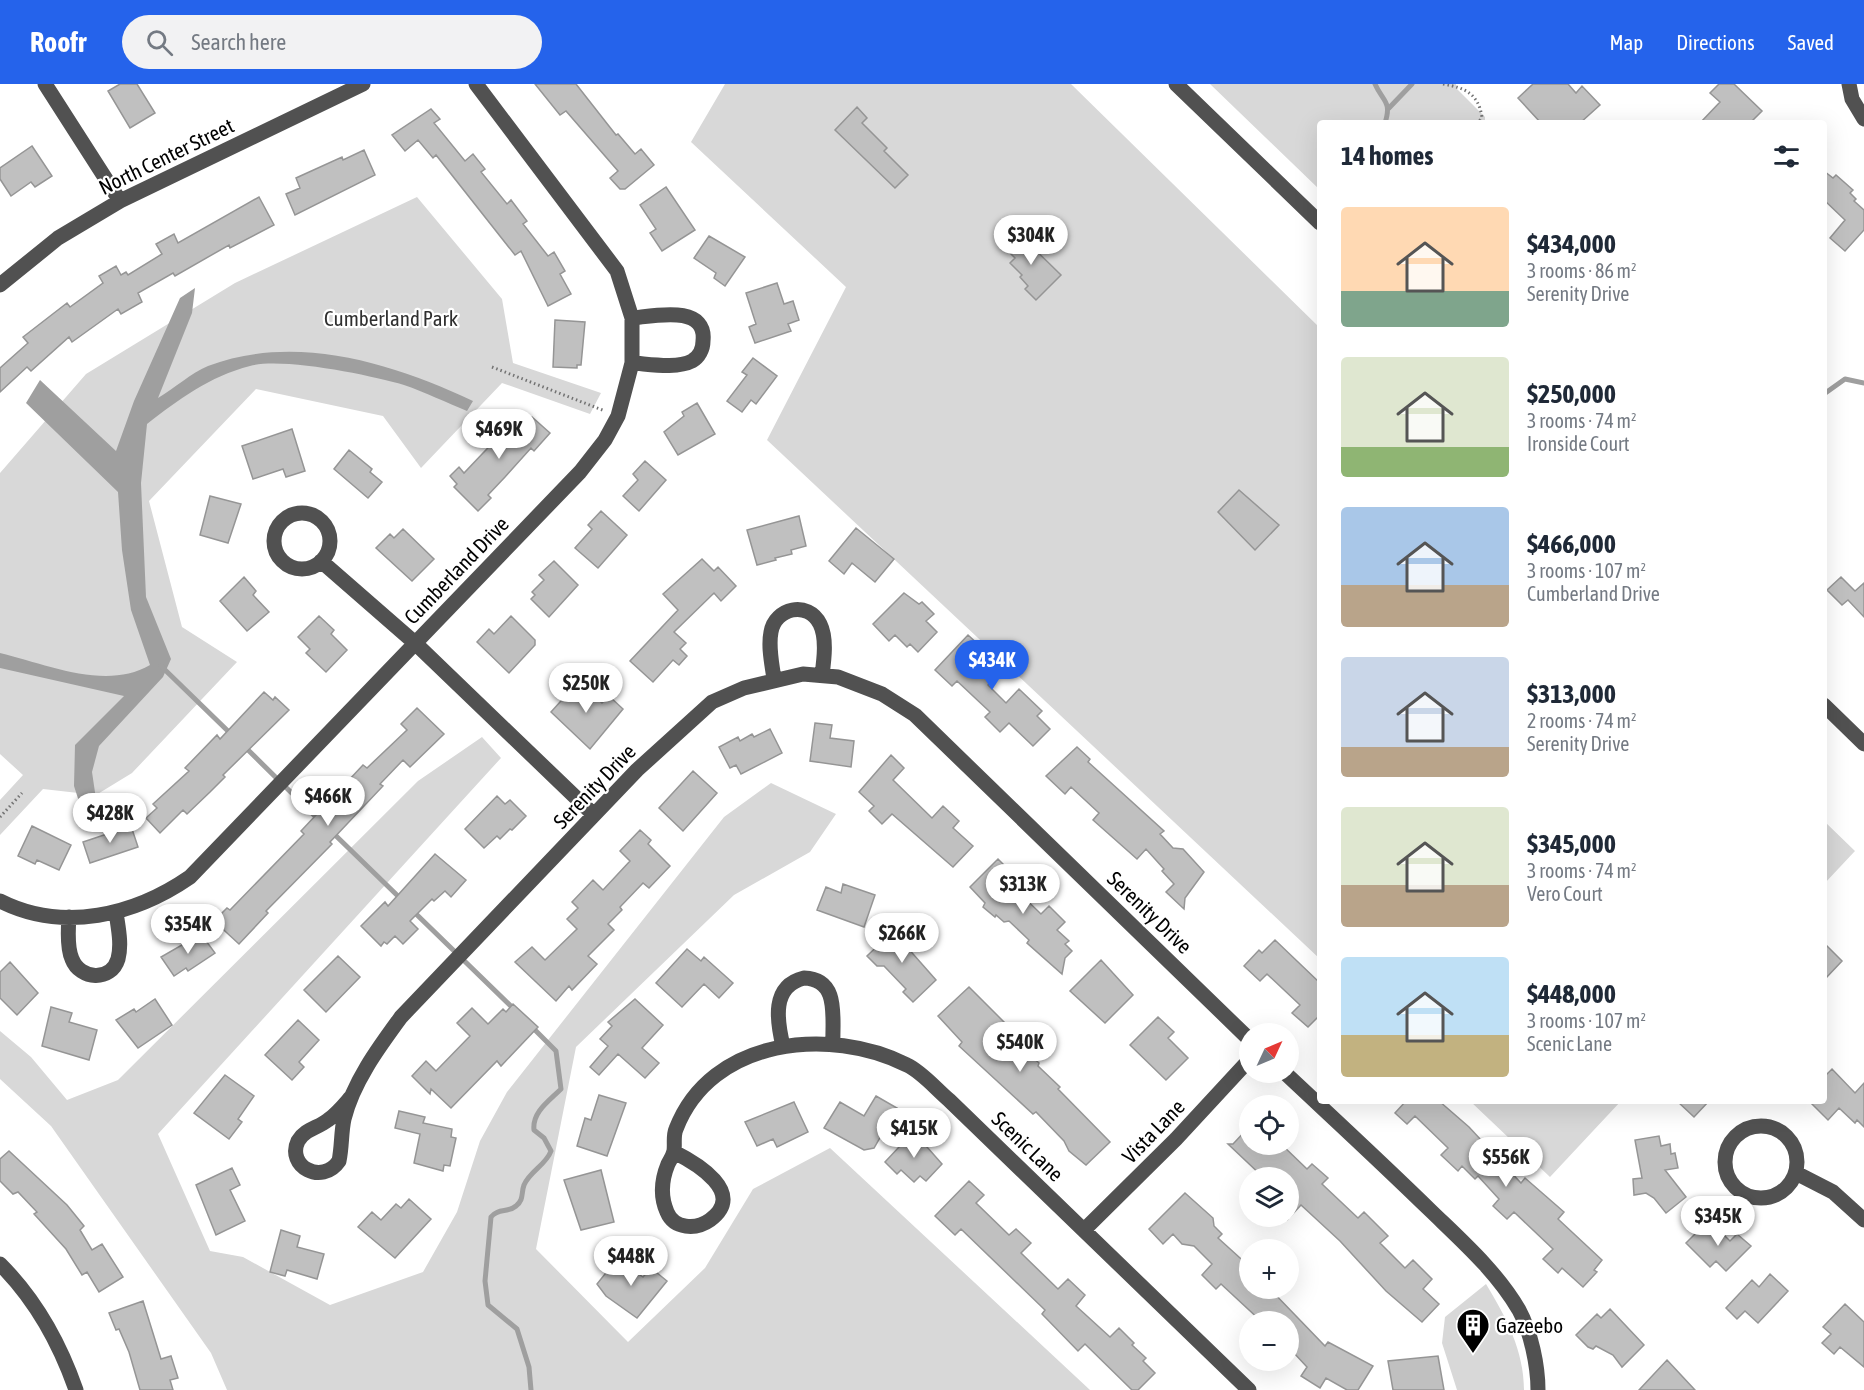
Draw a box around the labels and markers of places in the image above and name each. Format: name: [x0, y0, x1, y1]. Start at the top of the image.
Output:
pin: $304K: [989, 215, 1073, 266]
pin: $469K: [457, 409, 541, 460]
pin: $434K: [950, 640, 1034, 691]
pin: $250K: [544, 663, 628, 714]
pin: $466K: [286, 776, 370, 827]
pin: $428K: [68, 793, 152, 844]
pin: $313K: [981, 864, 1065, 915]
pin: $354K: [146, 904, 230, 955]
pin: $266K: [860, 913, 944, 964]
pin: $540K: [978, 1022, 1062, 1073]
pin: $415K: [872, 1108, 956, 1159]
pin: $556K: [1464, 1137, 1548, 1188]
pin: $345K: [1676, 1196, 1760, 1247]
pin: $448K: [589, 1236, 673, 1287]
building icon: Gazeebo: [1455, 1307, 1491, 1354]
place label: Gazeebo: [1496, 1313, 1563, 1337]

